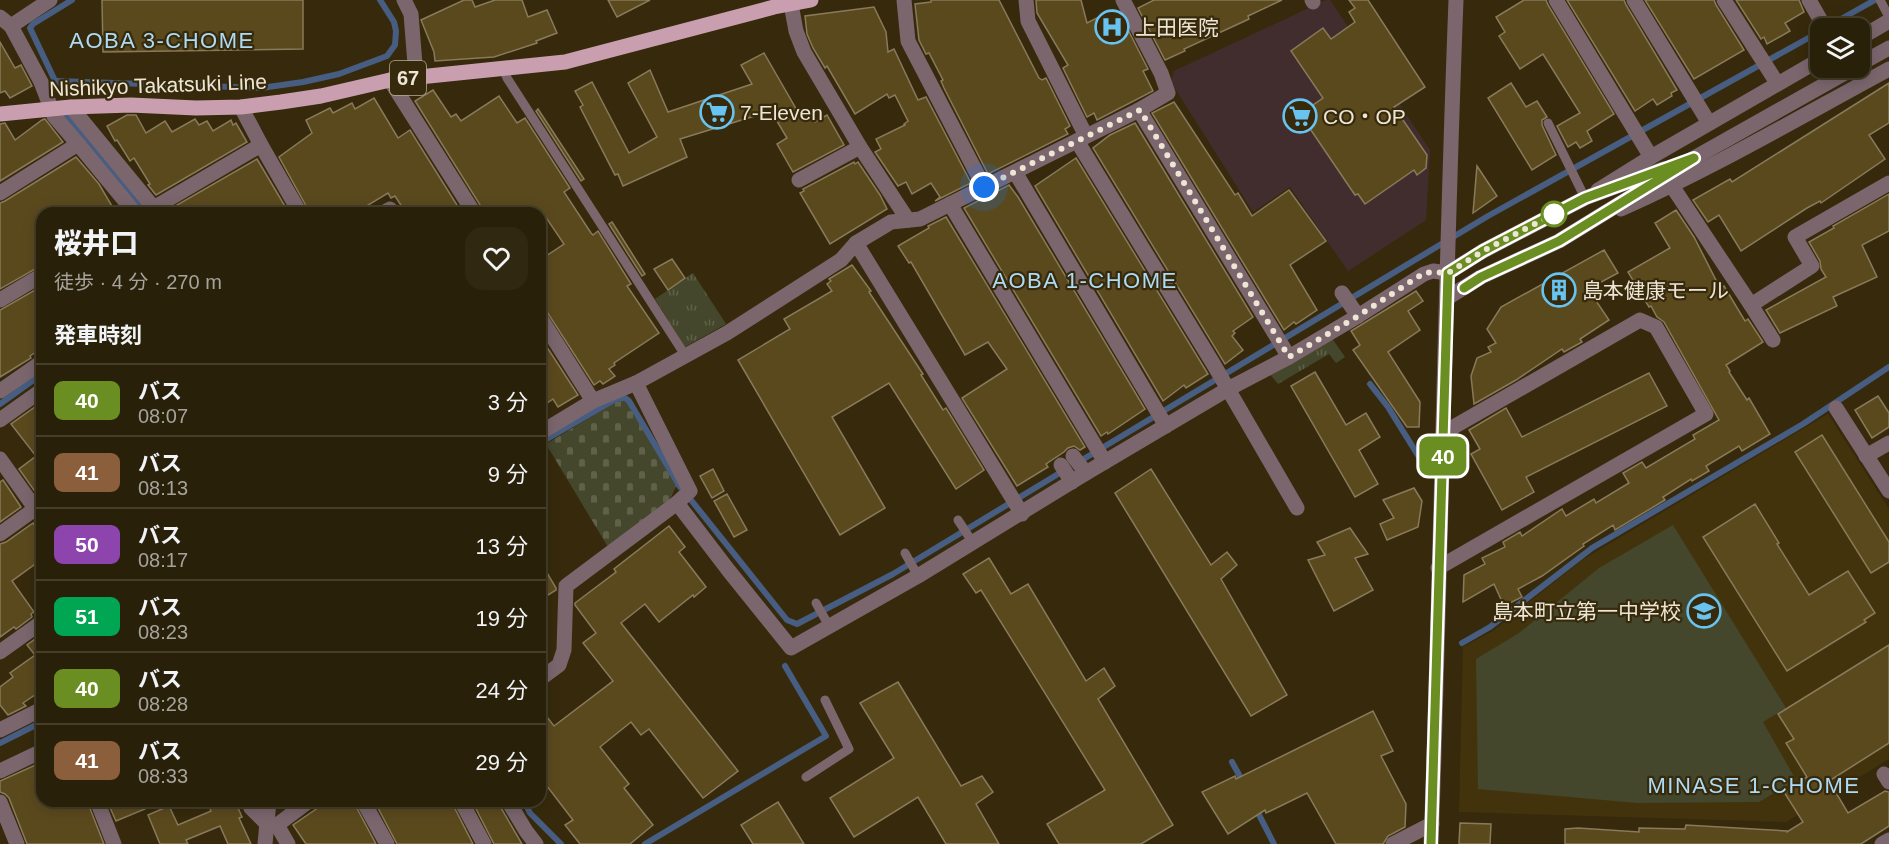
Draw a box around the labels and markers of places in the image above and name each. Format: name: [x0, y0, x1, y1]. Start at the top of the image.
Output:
hospital icon: 上田医院: [1094, 9, 1130, 45]
place label: 上田医院: [1135, 16, 1219, 39]
supermarket icon: 7-Eleven: [699, 94, 735, 130]
supermarket icon: CO・OP: [1282, 98, 1318, 134]
place label: 7-Eleven: [740, 101, 823, 124]
place label: CO・OP: [1323, 105, 1406, 128]
unlabelled marker: [1541, 201, 1567, 227]
building icon: 島本健康モール: [1541, 272, 1577, 308]
place label: 島本健康モール: [1582, 279, 1729, 302]
school or university icon: 島本町立第一中学校: [1686, 593, 1722, 629]
place label: 島本町立第一中学校: [1492, 600, 1681, 623]

